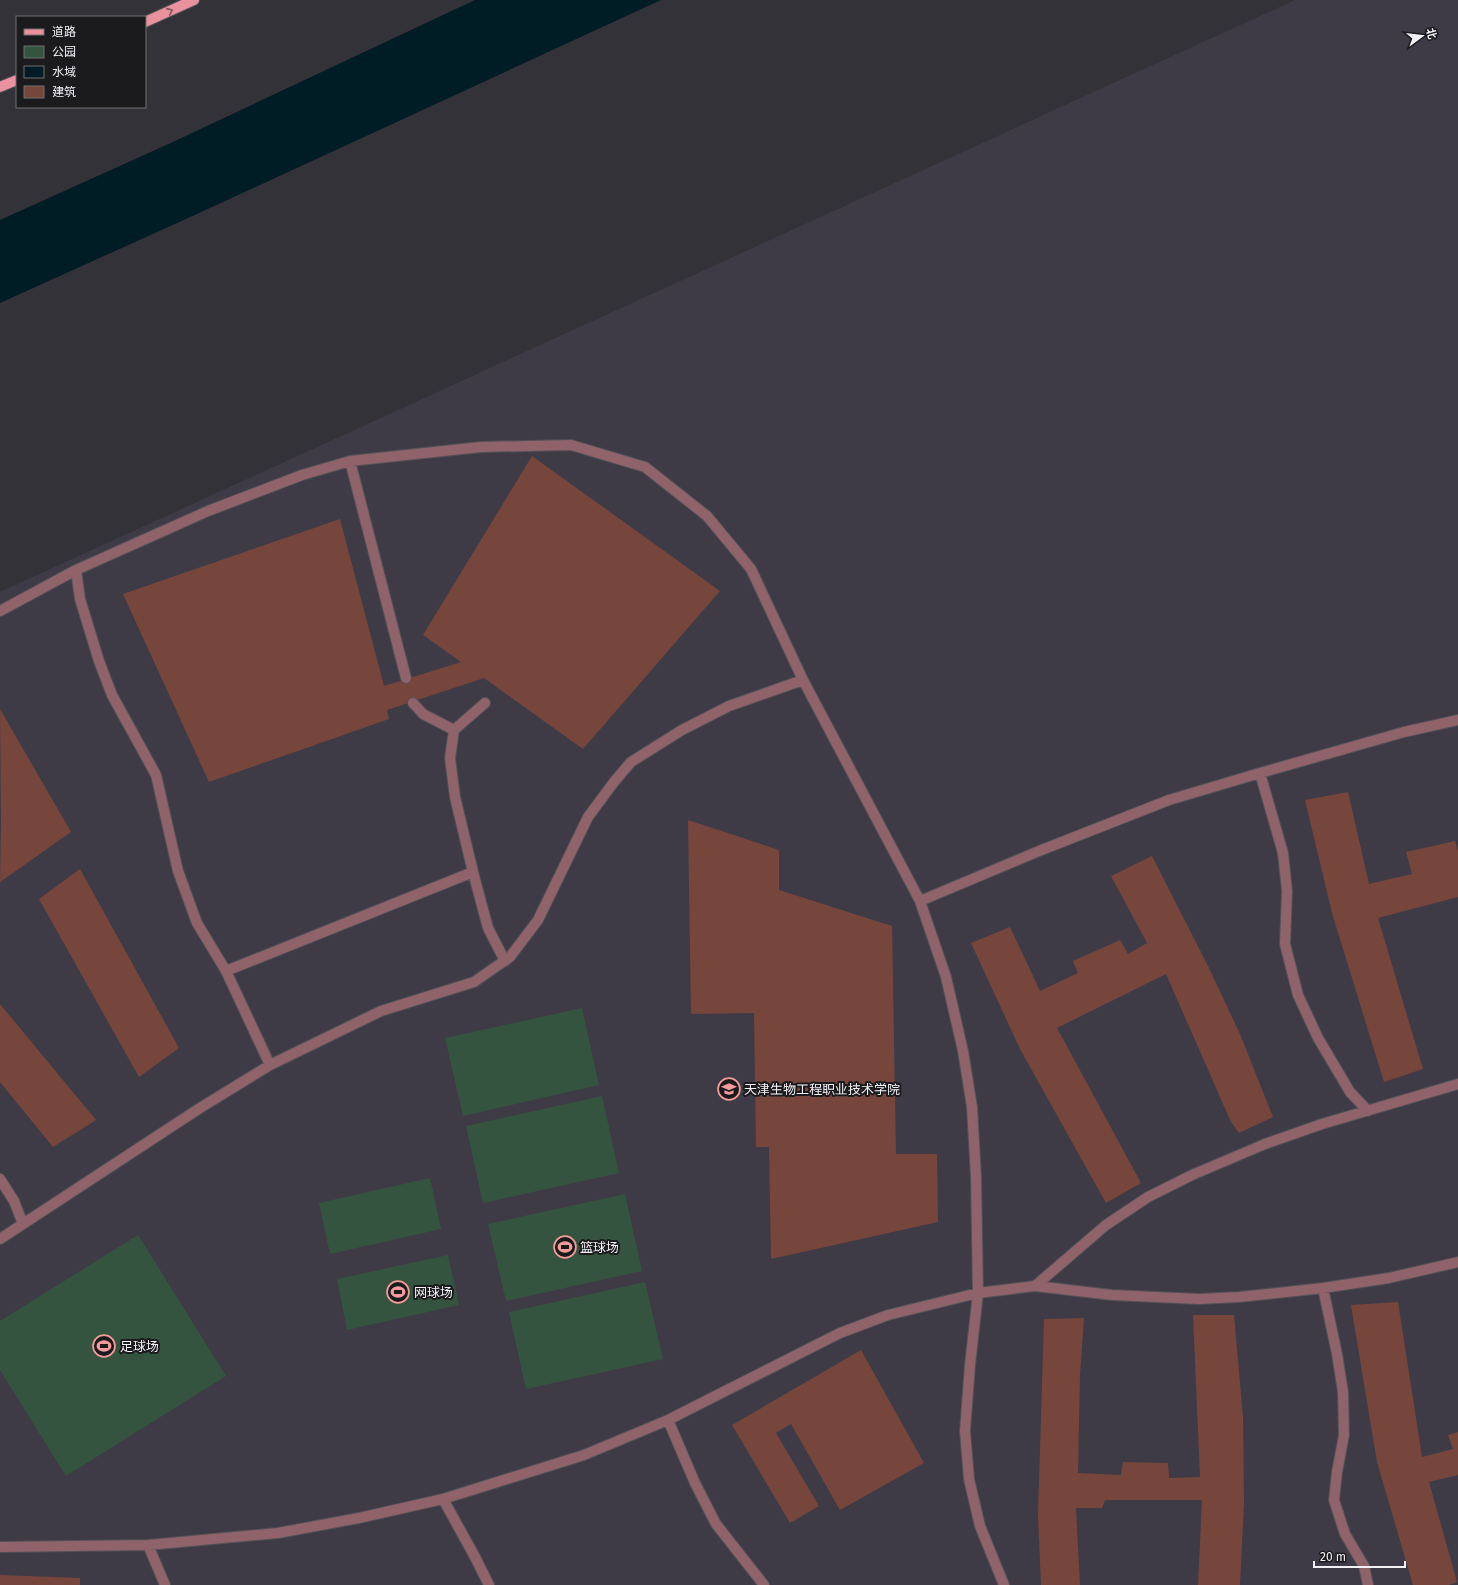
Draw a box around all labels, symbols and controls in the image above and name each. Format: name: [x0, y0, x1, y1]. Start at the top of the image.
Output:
one-way arrow: [165, 8, 173, 16]
legend: [16, 16, 146, 108]
north arrow: [1402, 16, 1442, 56]
text: 道路: [52, 25, 76, 39]
text: 北: [1423, 27, 1439, 41]
text: 公园: [52, 45, 76, 59]
text: 水域: [52, 65, 76, 79]
text: 建筑: [52, 85, 76, 99]
school or university icon: 天津生物工程职业技术学院: [716, 1076, 742, 1102]
place label: 天津生物工程职业技术学院: [744, 1082, 900, 1097]
sports icon: 篮球场: [552, 1234, 578, 1260]
place label: 篮球场: [580, 1240, 619, 1255]
sports icon: 网球场: [385, 1279, 411, 1305]
place label: 网球场: [414, 1285, 453, 1300]
sports icon: 足球场: [91, 1333, 117, 1359]
place label: 足球场: [120, 1339, 159, 1354]
scale bar: [1314, 1543, 1405, 1569]
text: 20 m: [1320, 1550, 1346, 1564]

